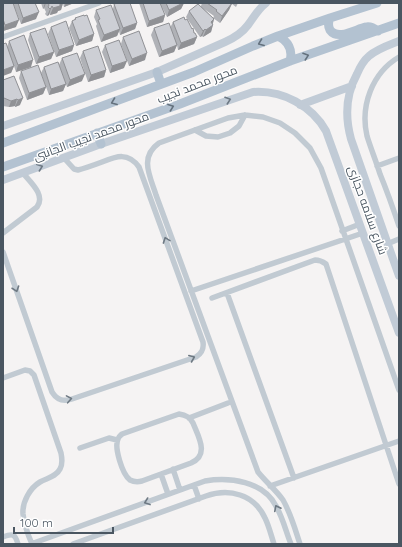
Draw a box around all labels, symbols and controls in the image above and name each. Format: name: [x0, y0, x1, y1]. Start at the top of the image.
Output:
one-way arrow: [257, 38, 264, 46]
one-way arrow: [303, 52, 310, 60]
street label: محور محمد نجيب: [155, 62, 239, 106]
one-way arrow: [111, 97, 118, 105]
one-way arrow: [225, 97, 232, 105]
one-way arrow: [168, 103, 175, 111]
street label: محور محمد نجيب الجانبى: [31, 108, 151, 164]
one-way arrow: [36, 163, 43, 171]
street label: شارع سلامه حجازى: [344, 163, 391, 257]
one-way arrow: [162, 237, 171, 244]
one-way arrow: [11, 285, 20, 292]
one-way arrow: [188, 354, 195, 362]
one-way arrow: [66, 395, 72, 404]
one-way arrow: [143, 498, 150, 506]
one-way arrow: [274, 504, 281, 512]
scale bar: [14, 509, 113, 535]
text: 100 m: [20, 515, 53, 530]

